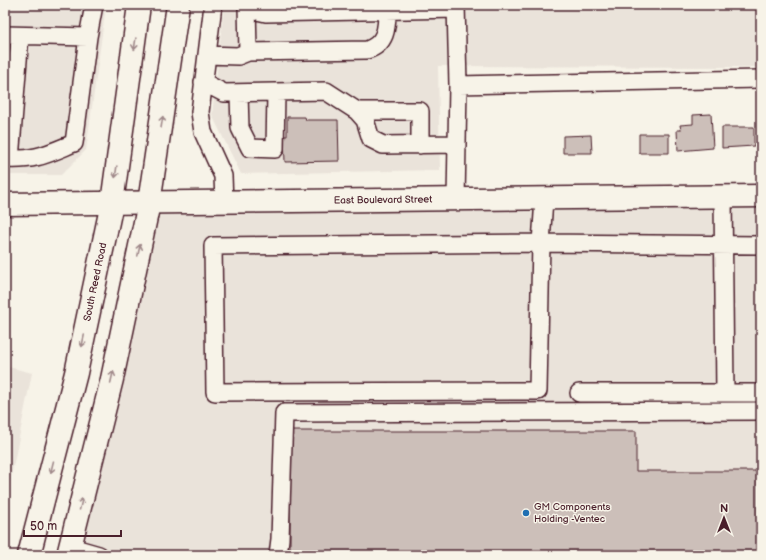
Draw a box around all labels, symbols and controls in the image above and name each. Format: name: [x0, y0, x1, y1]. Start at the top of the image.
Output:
one-way arrow: [131, 37, 139, 50]
one-way arrow: [158, 116, 166, 129]
one-way arrow: [112, 165, 120, 178]
street label: East Boulevard Street: [334, 193, 432, 207]
street label: South Reed Road: [81, 241, 110, 322]
one-way arrow: [136, 244, 144, 257]
one-way arrow: [78, 334, 86, 347]
one-way arrow: [109, 371, 117, 384]
one-way arrow: [47, 460, 55, 473]
one-way arrow: [78, 497, 86, 510]
north arrow: [704, 498, 744, 538]
place label: GM Components Holding -Ventec: [534, 501, 611, 525]
text: N: [720, 502, 728, 515]
marker: GM Components Holding -Ventec: [521, 508, 531, 518]
scale bar: [24, 512, 121, 538]
text: 50 m: [30, 519, 57, 534]

